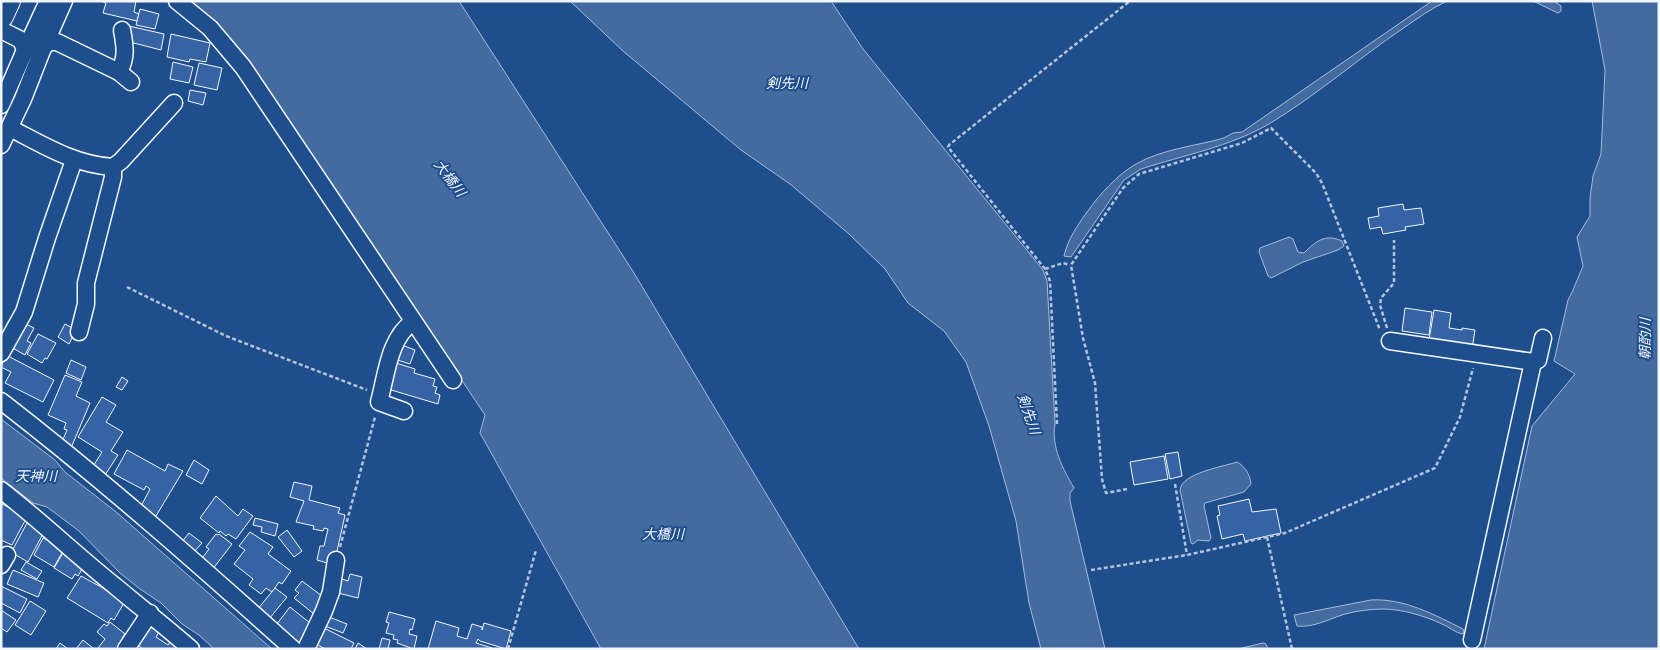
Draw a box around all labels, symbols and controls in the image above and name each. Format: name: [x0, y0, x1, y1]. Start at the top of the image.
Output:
water label: 剣先川: [766, 75, 810, 91]
water label: 大橋川: [431, 156, 470, 201]
water label: 朝酌川: [1637, 316, 1653, 360]
water label: 剣先川: [1015, 392, 1044, 438]
water label: 天神川: [15, 468, 59, 484]
water label: 大橋川: [642, 526, 686, 542]

